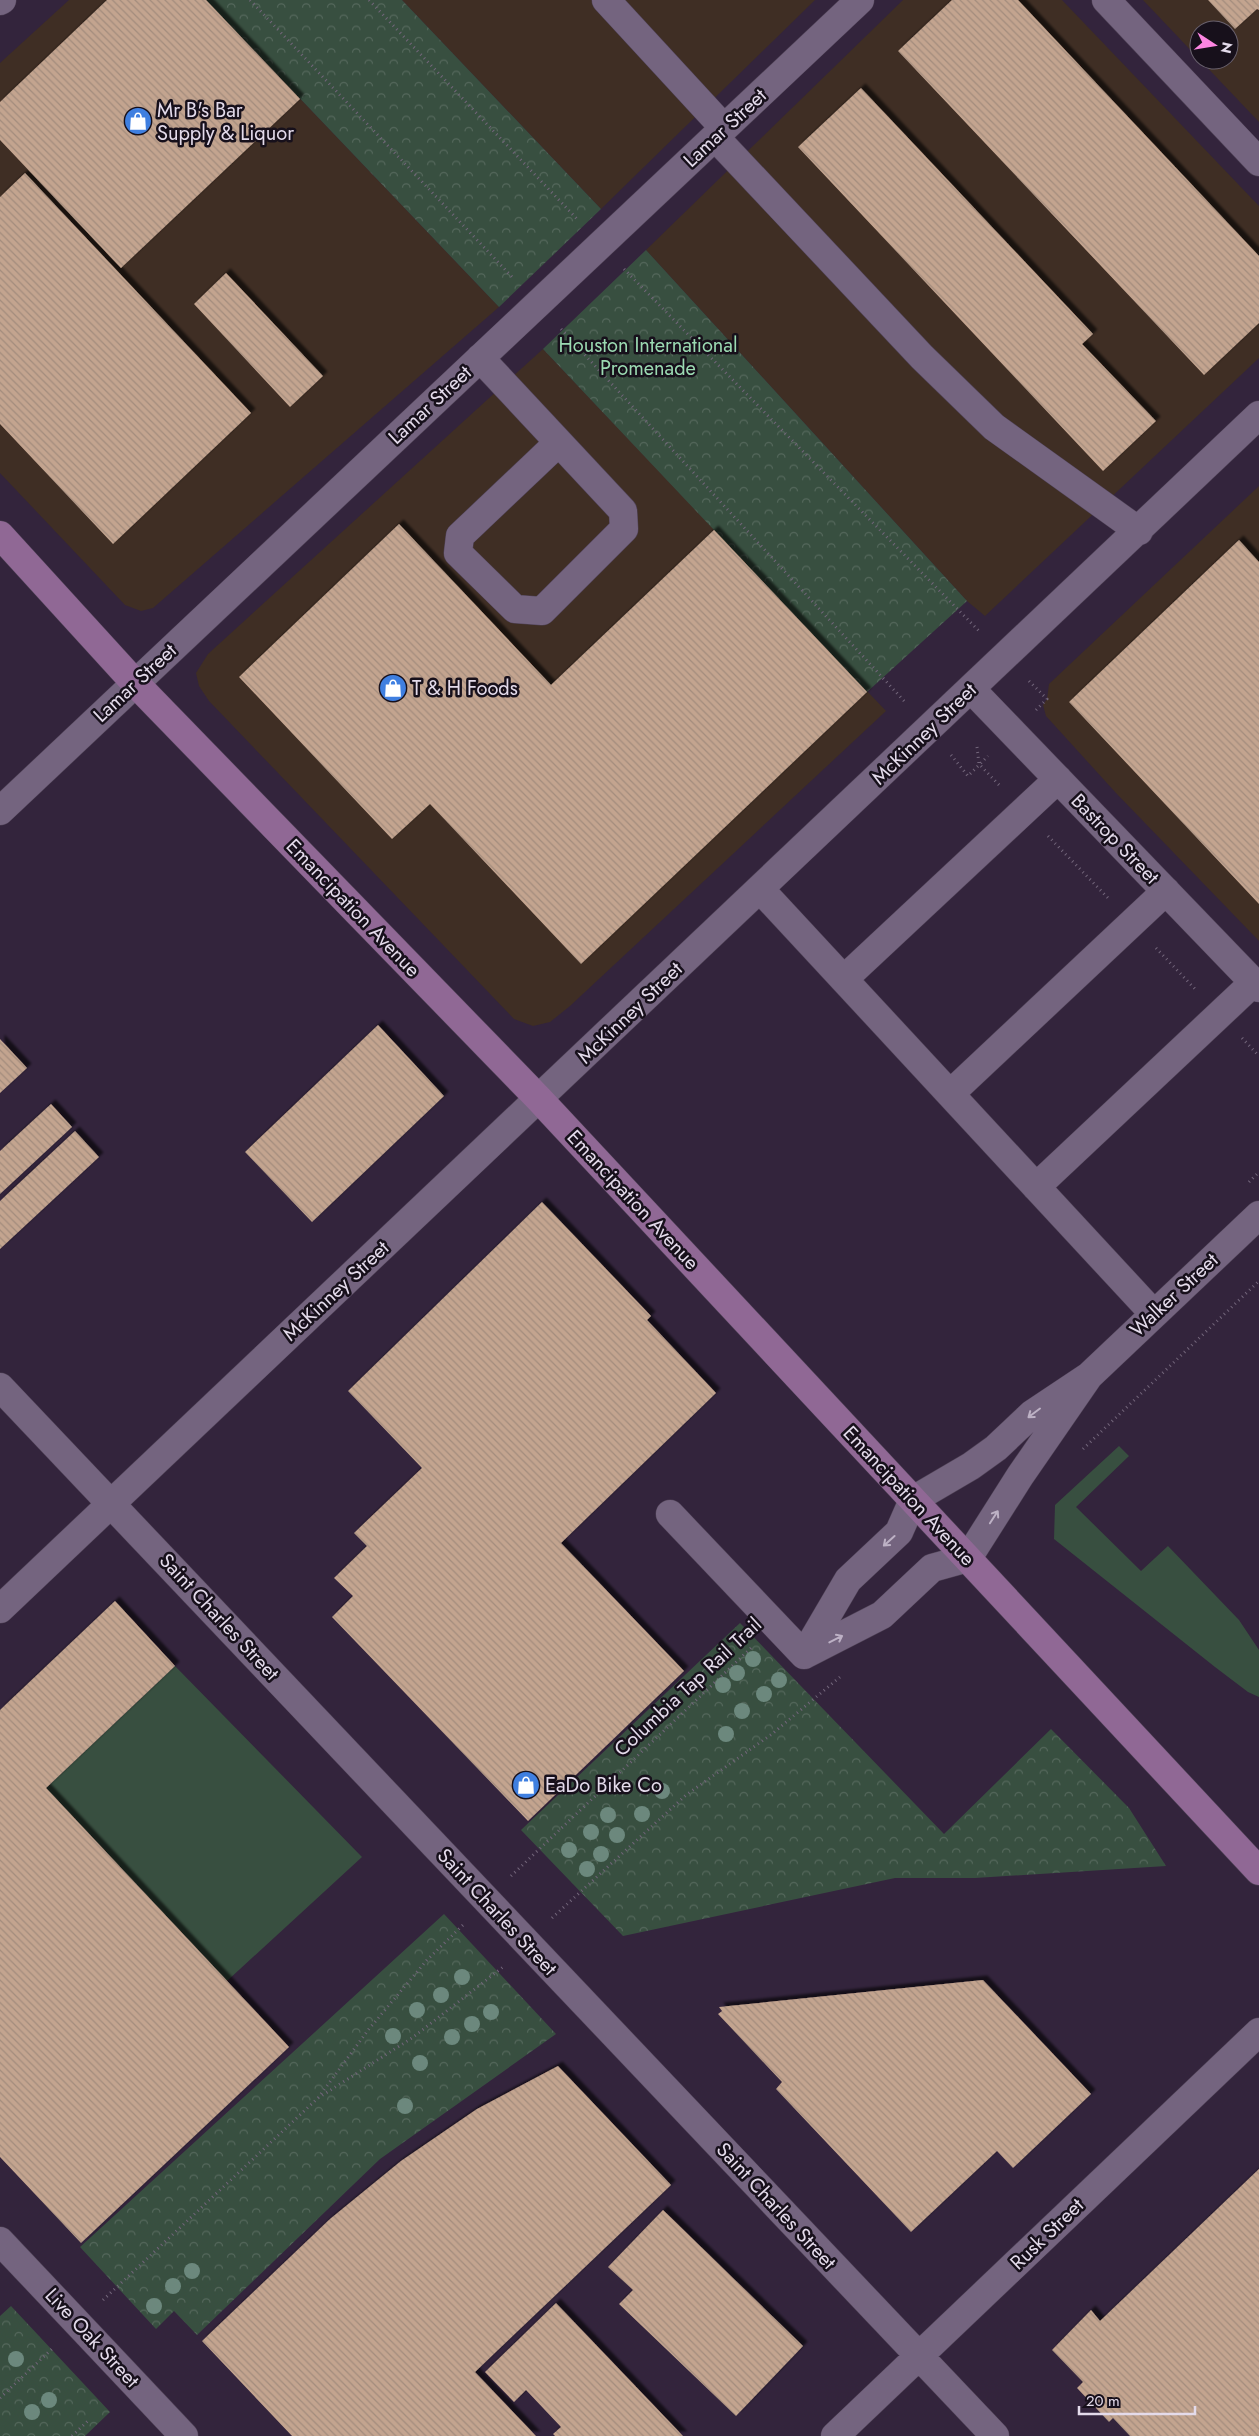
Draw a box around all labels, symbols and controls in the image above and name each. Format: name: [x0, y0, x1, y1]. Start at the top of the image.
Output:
north arrow: [1189, 20, 1239, 70]
text: N: [1216, 40, 1238, 55]
street label: Lamar Street: [677, 82, 773, 174]
place label: Mr B's Bar Supply & Liquor: [157, 96, 294, 148]
shop icon: Mr B's Bar Supply & Liquor: [123, 106, 153, 136]
park label: Houston International Promenade: [558, 331, 738, 383]
street label: Lamar Street: [382, 359, 478, 451]
street label: Lamar Street: [87, 637, 183, 729]
shop icon: T & H Foods: [378, 673, 408, 703]
place label: T & H Foods: [412, 674, 518, 703]
street label: McKinney Street: [865, 676, 983, 792]
street label: Bastrop Street: [1064, 787, 1166, 891]
street label: Emancipation Avenue: [279, 832, 427, 984]
street label: McKinney Street: [571, 955, 689, 1071]
street label: Emancipation Avenue: [560, 1123, 706, 1277]
street label: McKinney Street: [276, 1234, 396, 1348]
street label: Walker Street: [1123, 1246, 1225, 1344]
one-way arrow: [1028, 1408, 1041, 1419]
street label: Emancipation Avenue: [836, 1419, 982, 1573]
one-way arrow: [989, 1510, 999, 1524]
one-way arrow: [882, 1535, 895, 1547]
street label: Saint Charles Street: [152, 1547, 286, 1687]
street label: Columbia Tap Rail Trail: [608, 1611, 768, 1763]
one-way arrow: [828, 1634, 843, 1643]
shop icon: EaDo Bike Co: [511, 1770, 541, 1800]
place label: EaDo Bike Co: [545, 1771, 662, 1800]
street label: Saint Charles Street: [430, 1842, 564, 1982]
street label: Saint Charles Street: [709, 2136, 843, 2276]
street label: Rusk Street: [1004, 2191, 1090, 2276]
street label: Live Oak Street: [38, 2282, 146, 2394]
scale bar: [1079, 2384, 1195, 2416]
text: 20 m: [1086, 2390, 1120, 2412]

